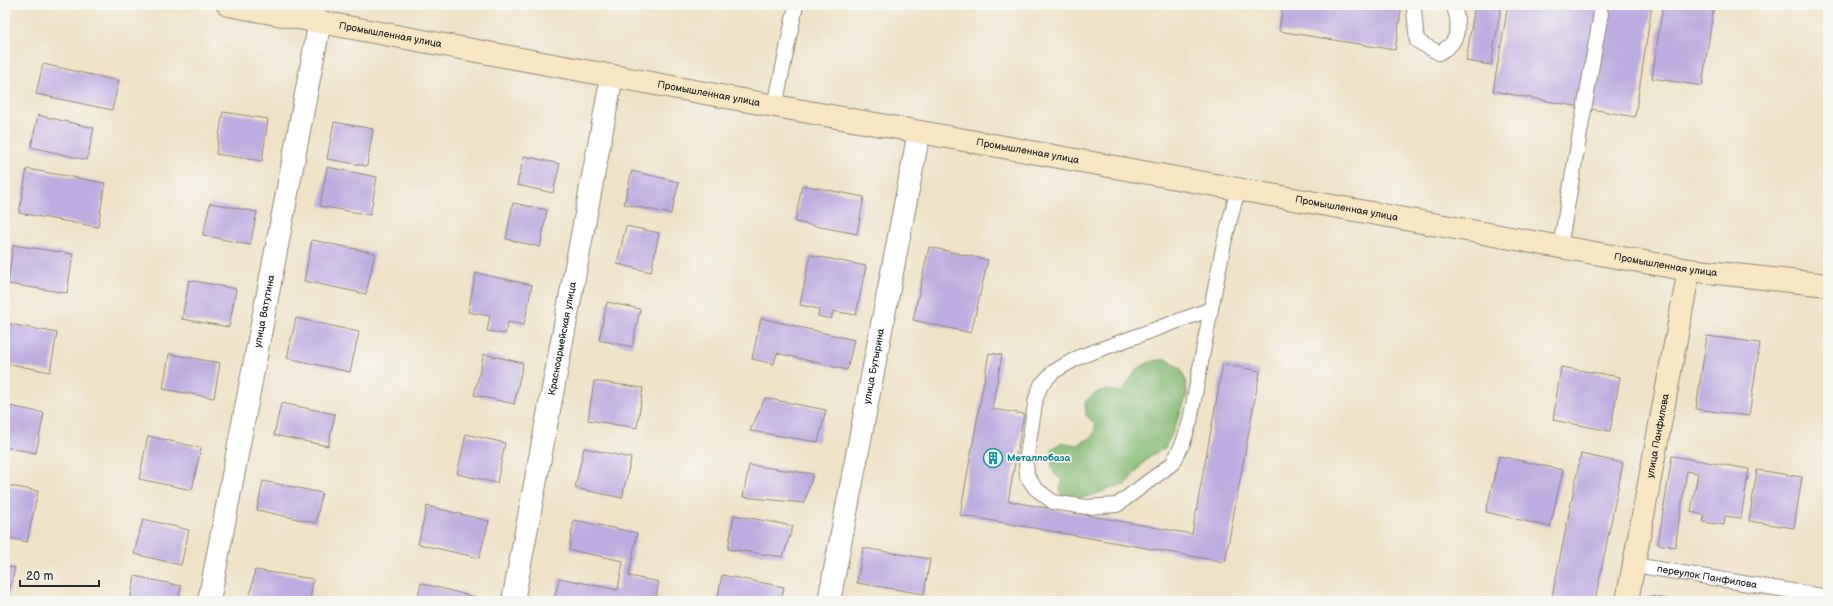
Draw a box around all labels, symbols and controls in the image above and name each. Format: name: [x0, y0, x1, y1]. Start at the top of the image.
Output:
street label: Промышленная улица: [338, 20, 443, 50]
street label: Промышленная улица: [656, 78, 761, 109]
street label: Промышленная улица: [975, 136, 1080, 166]
street label: Промышленная улица: [1294, 193, 1399, 224]
street label: Промышленная улица: [1613, 251, 1718, 279]
street label: улица Ватутина: [252, 274, 277, 349]
street label: Красноармейская улица: [546, 281, 579, 396]
street label: улица Бутырина: [861, 327, 887, 405]
street label: улица Панфилова: [1644, 393, 1672, 479]
building icon: Металлобаза: [982, 447, 1004, 469]
place label: Металлобаза: [1007, 452, 1070, 464]
scale bar: [20, 562, 99, 588]
street label: переулок Панфилова: [1656, 563, 1758, 591]
text: 20 m: [26, 569, 53, 584]

